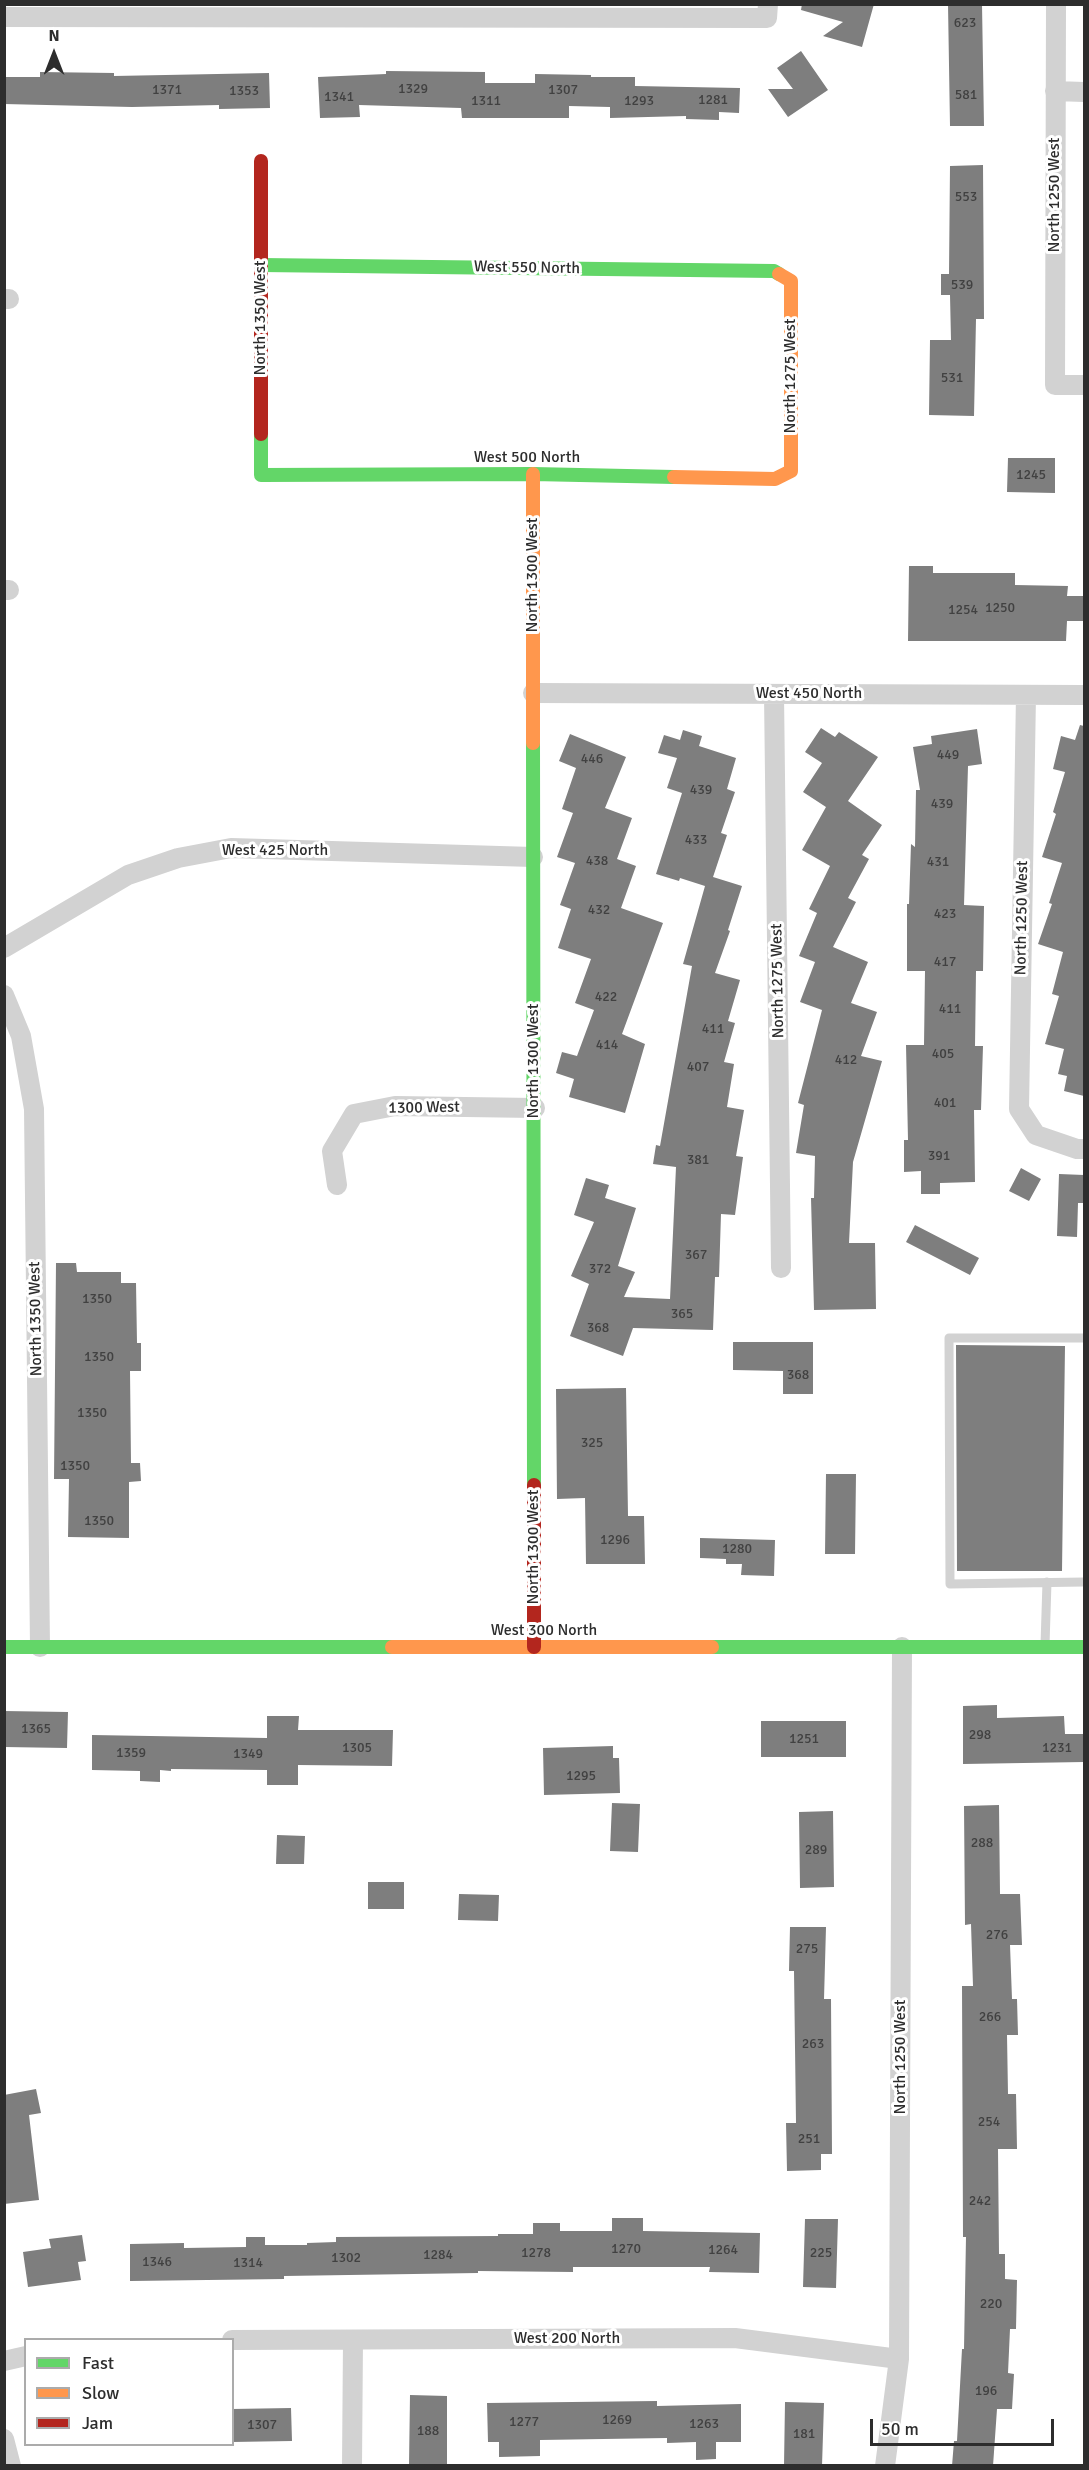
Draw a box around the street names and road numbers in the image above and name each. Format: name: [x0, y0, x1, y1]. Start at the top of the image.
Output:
street label: North 1250 West: [1045, 138, 1065, 252]
street label: West 550 North: [474, 257, 580, 279]
street label: North 1350 West: [251, 261, 271, 375]
street label: North 1275 West: [781, 319, 801, 433]
street label: West 500 North: [474, 448, 580, 468]
street label: North 1300 West: [523, 518, 543, 632]
street label: West 450 North: [756, 684, 862, 704]
street label: West 425 North: [222, 841, 328, 861]
street label: North 1250 West: [1011, 860, 1033, 976]
street label: North 1275 West: [767, 923, 789, 1039]
street label: North 1300 West: [524, 1004, 544, 1118]
street label: 1300 West: [388, 1098, 460, 1118]
street label: North 1350 West: [25, 1261, 47, 1377]
street label: North 1300 West: [524, 1490, 544, 1604]
street label: West 300 North: [491, 1621, 597, 1641]
street label: North 1250 West: [891, 2000, 911, 2114]
street label: West 200 North: [514, 2329, 620, 2349]

